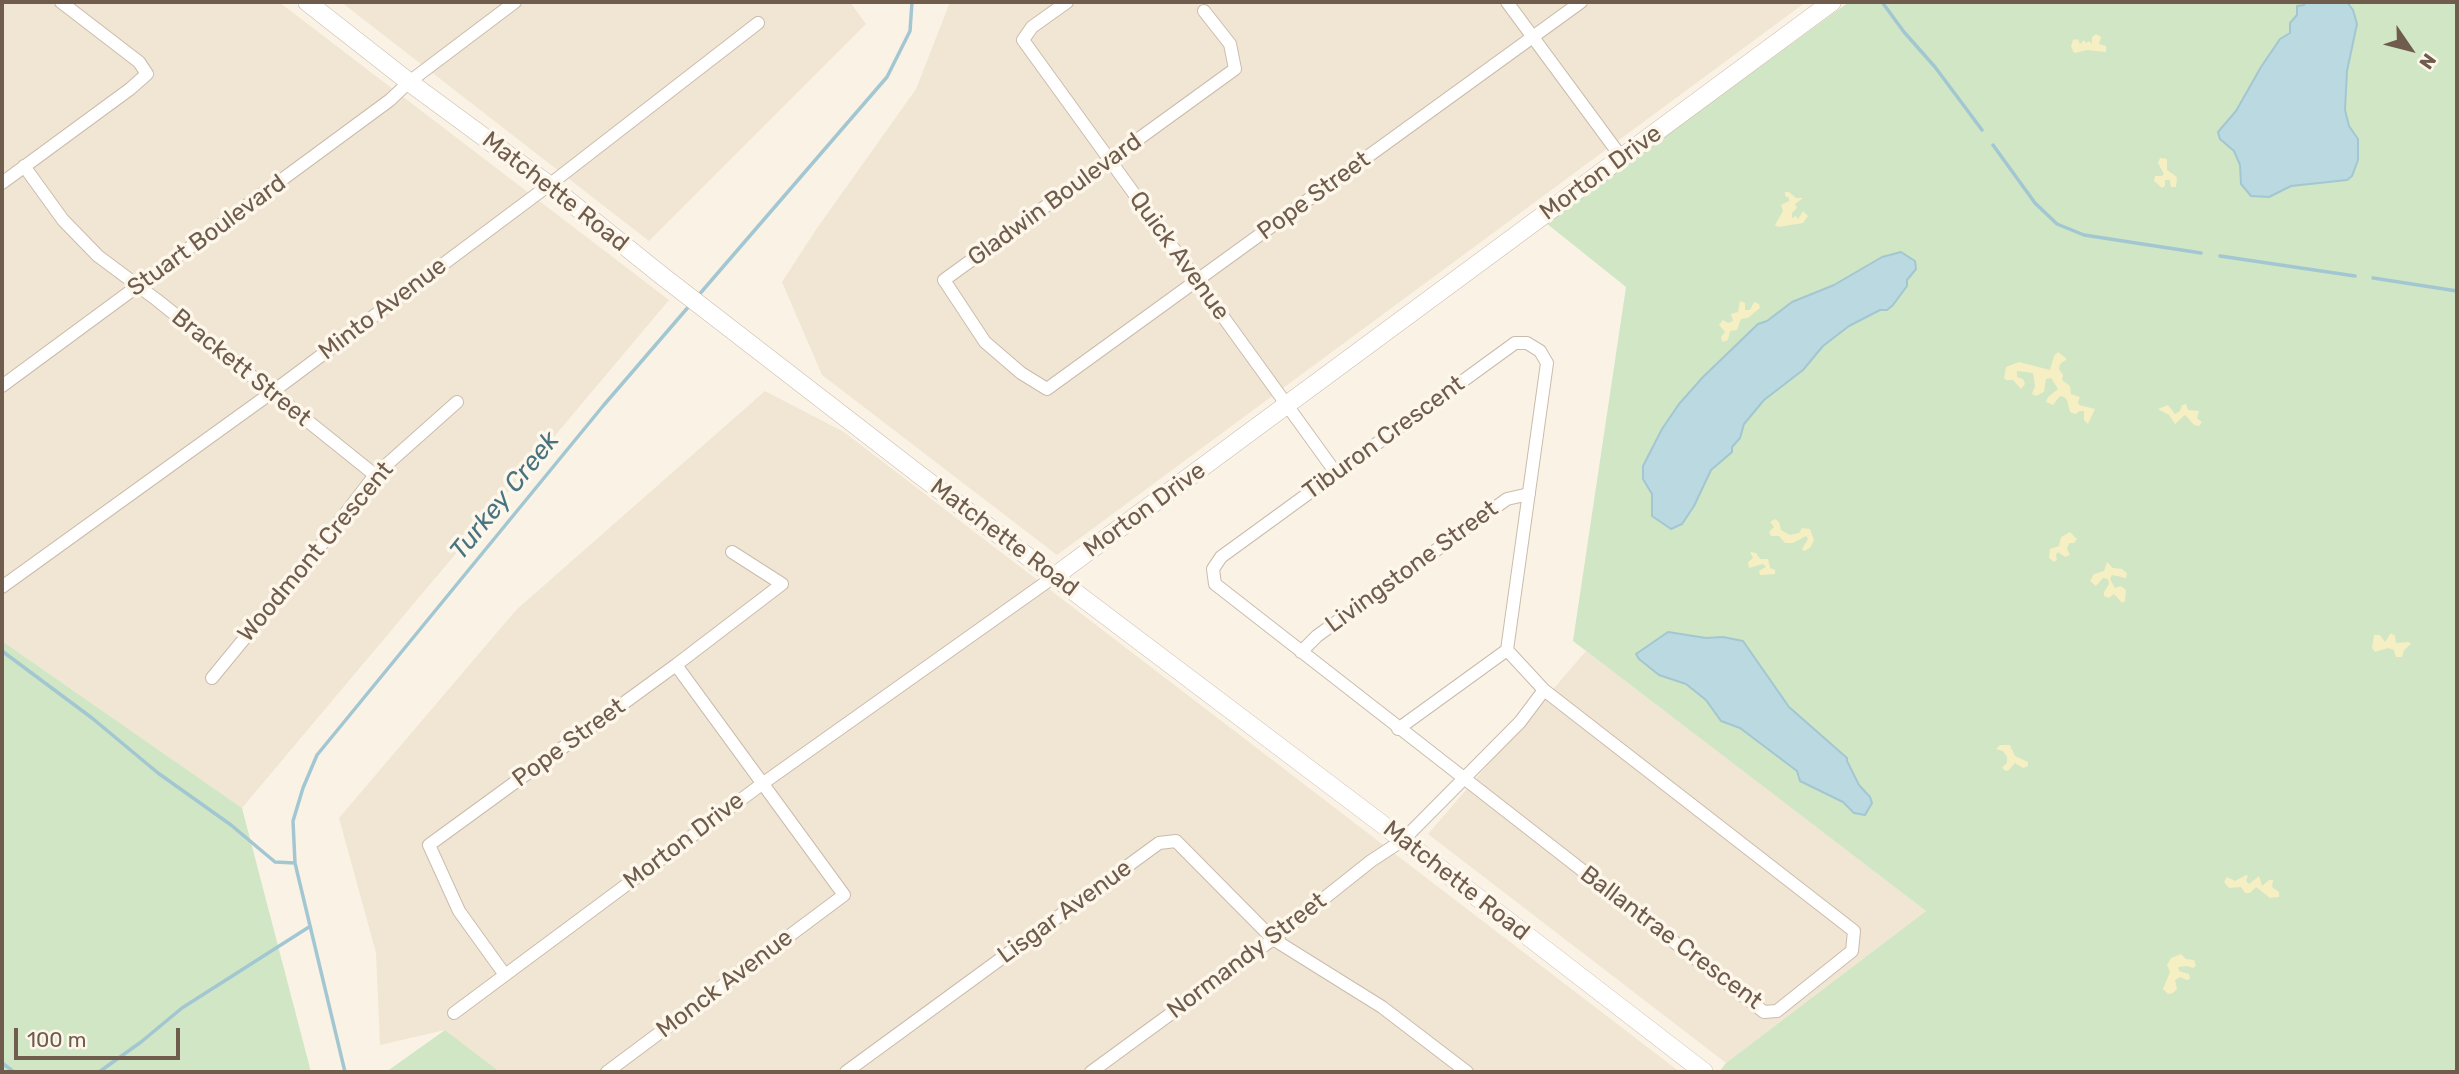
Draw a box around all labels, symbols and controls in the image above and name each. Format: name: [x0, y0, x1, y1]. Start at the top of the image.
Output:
north arrow: [2375, 14, 2445, 84]
text: N: [2414, 49, 2441, 74]
street label: Morton Drive: [1535, 119, 1667, 227]
street label: Matchette Road: [476, 126, 634, 258]
street label: Gladwin Boulevard: [963, 127, 1147, 273]
street label: Pope Street: [1252, 146, 1376, 246]
street label: Stuart Boulevard: [122, 169, 292, 303]
street label: Quick Avenue: [1123, 186, 1235, 326]
street label: Minto Avenue: [314, 252, 452, 366]
street label: Brackett Street: [166, 303, 316, 433]
street label: Tiburon Crescent: [1298, 370, 1470, 506]
water label: Turkey Creek: [444, 426, 566, 566]
street label: Woodmont Crescent: [232, 456, 400, 648]
street label: Morton Drive: [1079, 456, 1211, 564]
street label: Matchette Road: [924, 473, 1084, 603]
street label: Livingstone Street: [1320, 495, 1504, 639]
street label: Pope Street: [507, 693, 631, 793]
street label: Morton Drive: [618, 786, 750, 896]
street label: Matchette Road: [1377, 815, 1535, 947]
street label: Lisgar Avenue: [993, 854, 1137, 970]
street label: Ballantrae Crescent: [1574, 860, 1768, 1016]
street label: Normandy Street: [1162, 887, 1332, 1025]
street label: Monck Avenue: [651, 923, 799, 1045]
scale bar: [18, 1014, 184, 1058]
text: 100 m: [27, 1027, 86, 1052]

